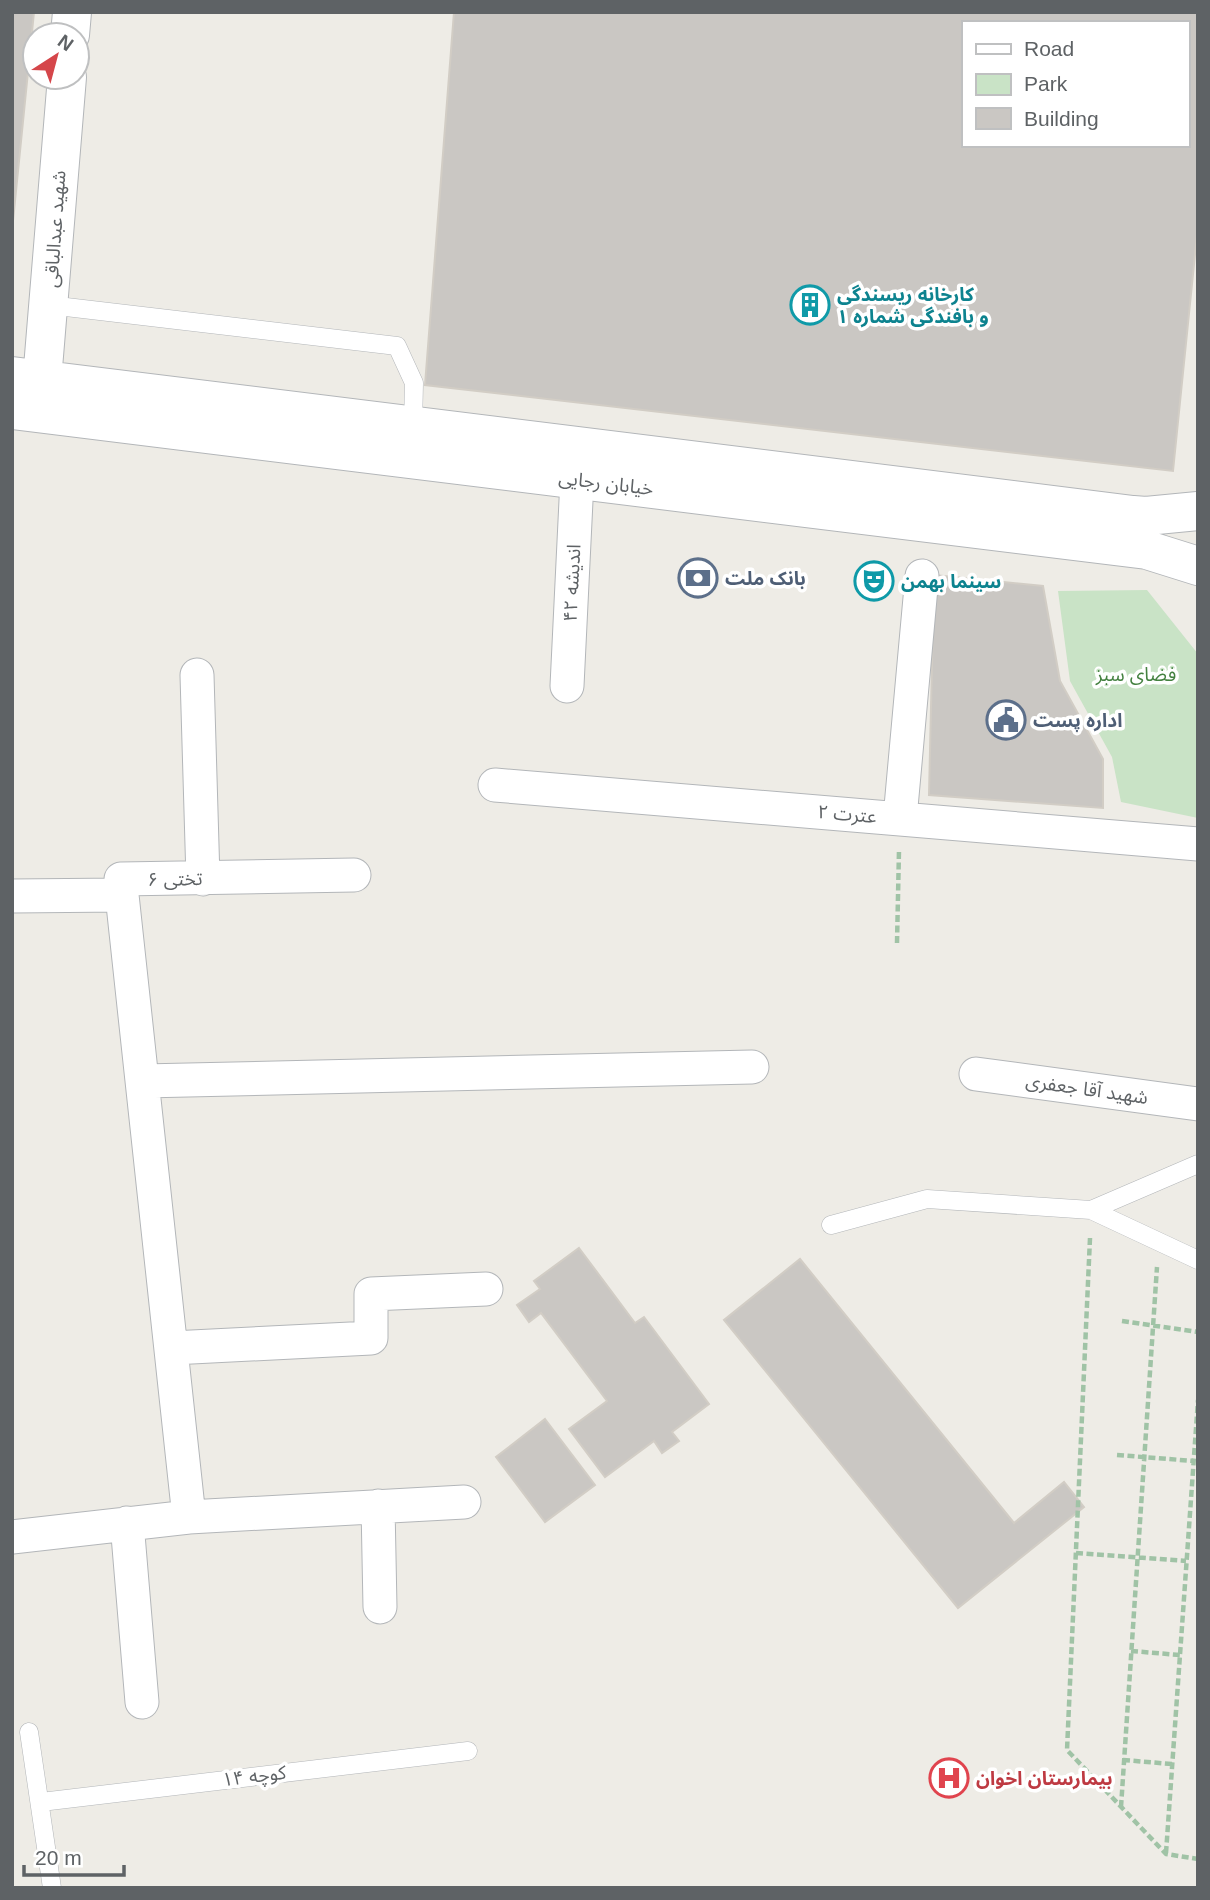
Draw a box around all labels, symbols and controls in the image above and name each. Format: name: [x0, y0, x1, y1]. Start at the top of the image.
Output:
north arrow: [21, 21, 91, 91]
legend: [962, 21, 1189, 147]
text: N: [54, 30, 77, 55]
text: Road: [1024, 37, 1074, 60]
text: Park: [1024, 72, 1068, 95]
text: Building: [1024, 107, 1099, 130]
street label: شهید عبدالباقی: [40, 170, 71, 288]
building icon: کارخانه ریسندگی و بافندگی شماره ۱: [789, 284, 831, 326]
place label: کارخانه ریسندگی و بافندگی شماره ۱: [837, 284, 989, 328]
street label: خیابان رجایی: [557, 467, 655, 500]
street label: اندیشه ۴۲: [559, 544, 585, 622]
bank icon: بانک ملت: [677, 557, 719, 599]
theatre icon: سینما بهمن: [853, 560, 895, 602]
place label: بانک ملت: [725, 568, 806, 589]
place label: سینما بهمن: [901, 571, 1001, 592]
park label: فضای سبز: [1095, 664, 1176, 686]
public building icon: اداره پست: [985, 699, 1027, 741]
place label: اداره پست: [1033, 710, 1122, 732]
street label: عترت ۲: [817, 801, 877, 828]
street label: تختی ۶: [147, 868, 203, 891]
street label: شهید آقا جعفری: [1024, 1070, 1149, 1109]
hospital icon: بیمارستان اخوان: [928, 1757, 970, 1799]
street label: کوچه ۱۴: [221, 1762, 289, 1792]
place label: بیمارستان اخوان: [976, 1768, 1112, 1790]
scale bar: [24, 1834, 124, 1878]
text: 20 m: [35, 1846, 82, 1869]

